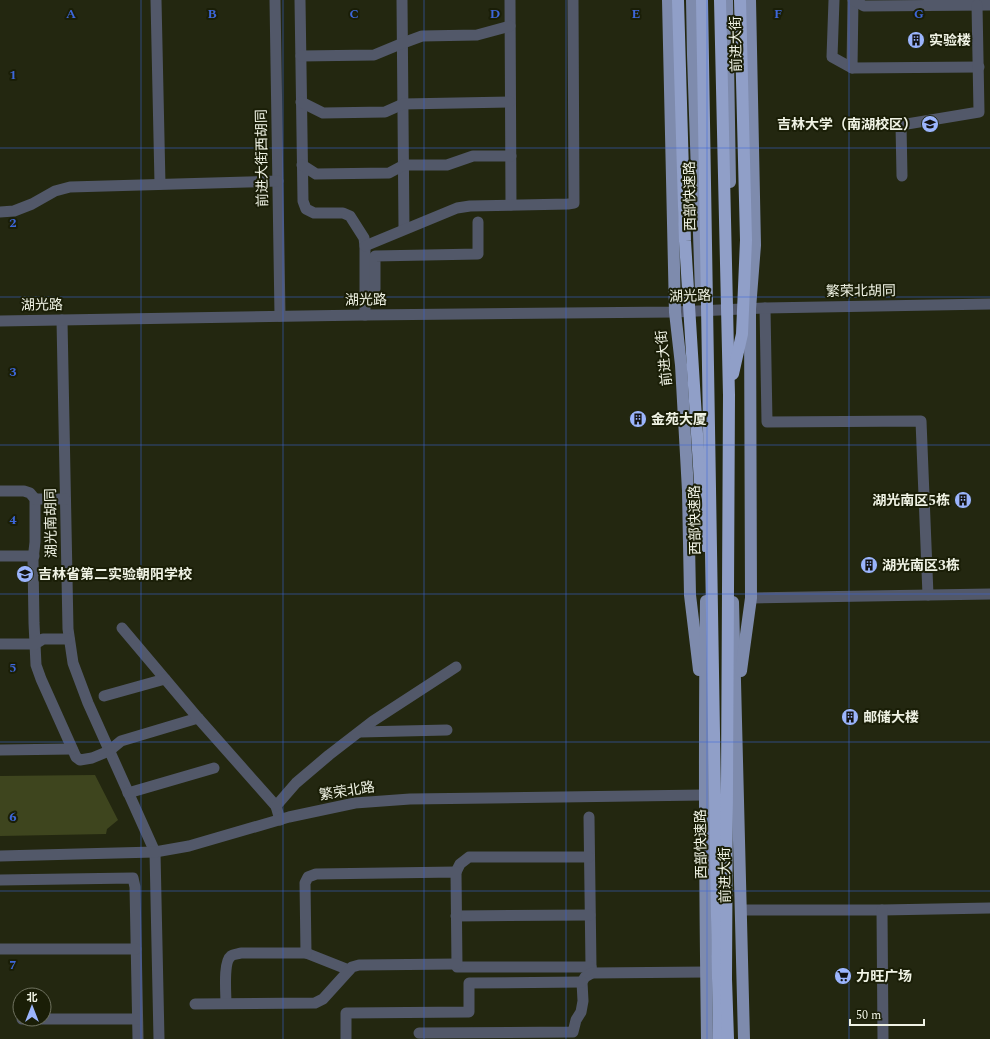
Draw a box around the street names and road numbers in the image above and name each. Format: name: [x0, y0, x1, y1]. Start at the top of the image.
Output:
street label: 前进大街: [725, 16, 747, 72]
street label: 前进大街西胡同: [251, 109, 273, 207]
street label: 西部快速路: [679, 161, 701, 231]
street label: 繁荣北胡同: [826, 280, 896, 302]
street label: 湖光路: [669, 285, 711, 307]
street label: 湖光路: [345, 289, 387, 311]
street label: 湖光路: [21, 294, 63, 316]
street label: 前进大街: [651, 329, 677, 387]
street label: 西部快速路: [684, 485, 706, 555]
street label: 湖光南胡同: [40, 488, 62, 558]
street label: 繁荣北路: [318, 776, 376, 806]
street label: 西部快速路: [690, 809, 712, 879]
street label: 前进大街: [714, 847, 736, 903]

